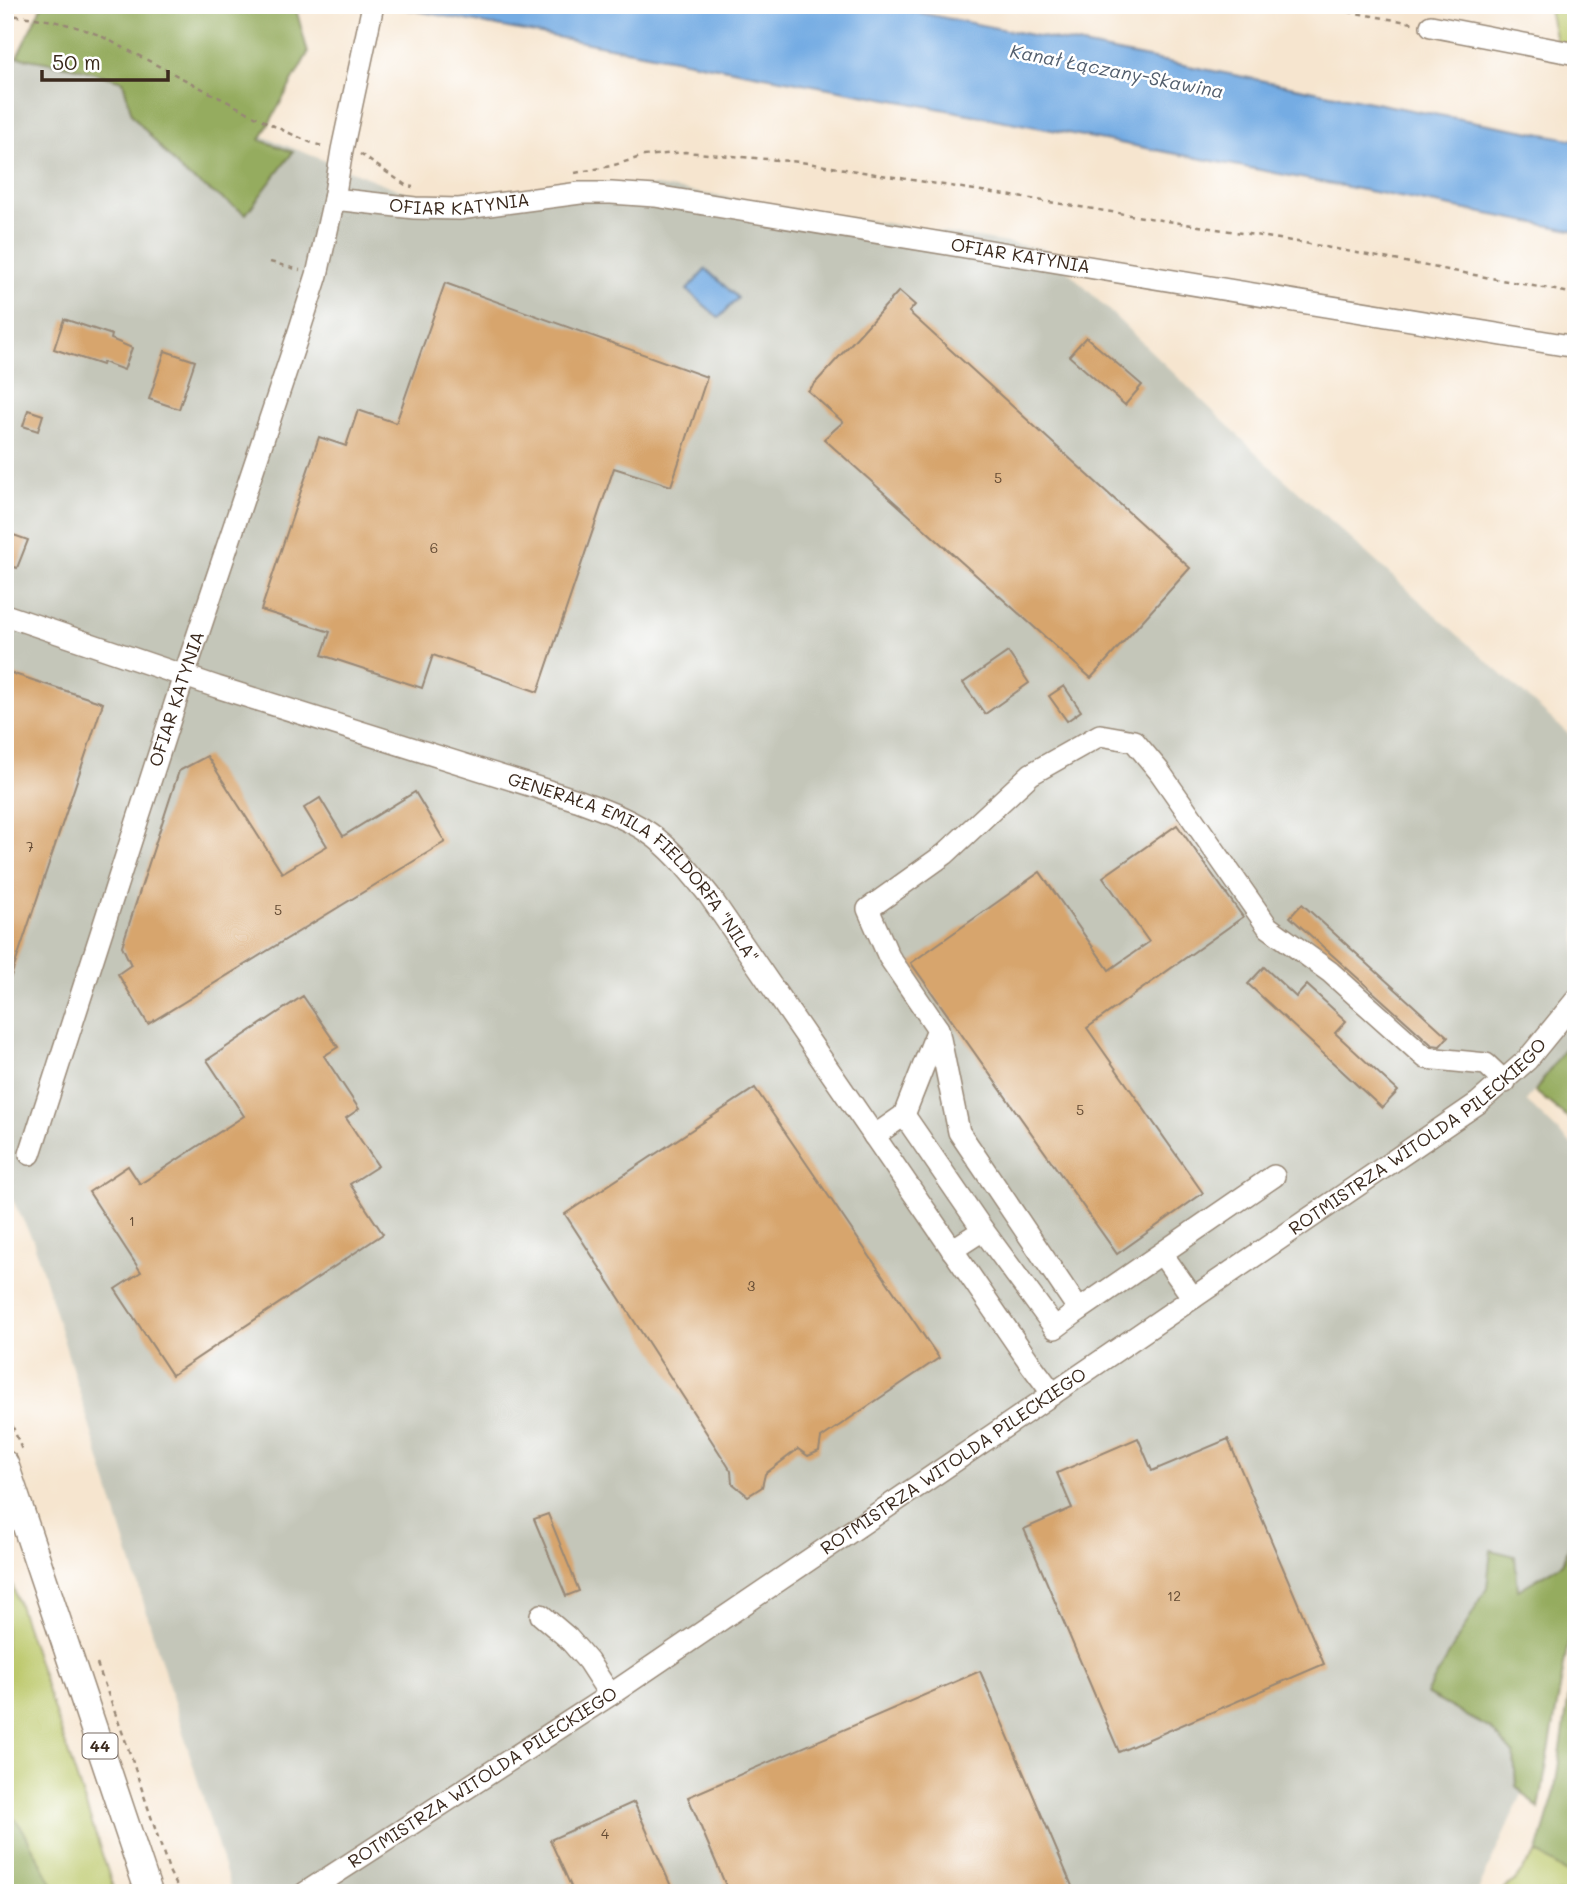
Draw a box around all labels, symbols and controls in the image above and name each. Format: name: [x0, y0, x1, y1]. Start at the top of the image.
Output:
scale bar: [42, 38, 168, 82]
water label: Kanał Łączany-Skawina: [1008, 38, 1226, 103]
text: 50 m: [52, 48, 101, 75]
street label: OFIAR KATYNIA: [388, 187, 531, 220]
street label: OFIAR KATYNIA: [949, 232, 1092, 278]
house number: 5: [994, 468, 1002, 487]
house number: 6: [430, 538, 438, 557]
street label: OFIAR KATYNIA: [143, 628, 209, 769]
street label: GENERAŁA EMILA FIELDORFA "NILA": [505, 766, 765, 967]
house number: 7: [26, 837, 34, 856]
house number: 5: [274, 900, 282, 919]
street label: ROTMISTRZA WITOLDA PILECKIEGO: [1284, 1033, 1551, 1240]
house number: 5: [1076, 1100, 1084, 1119]
house number: 1: [129, 1211, 135, 1230]
house number: 3: [747, 1276, 755, 1295]
street label: ROTMISTRZA WITOLDA PILECKIEGO: [815, 1362, 1090, 1560]
house number: 12: [1167, 1586, 1181, 1605]
street label: ROTMISTRZA WITOLDA PILECKIEGO: [343, 1680, 622, 1873]
road number: 44: [82, 1734, 118, 1758]
house number: 4: [601, 1824, 610, 1843]

